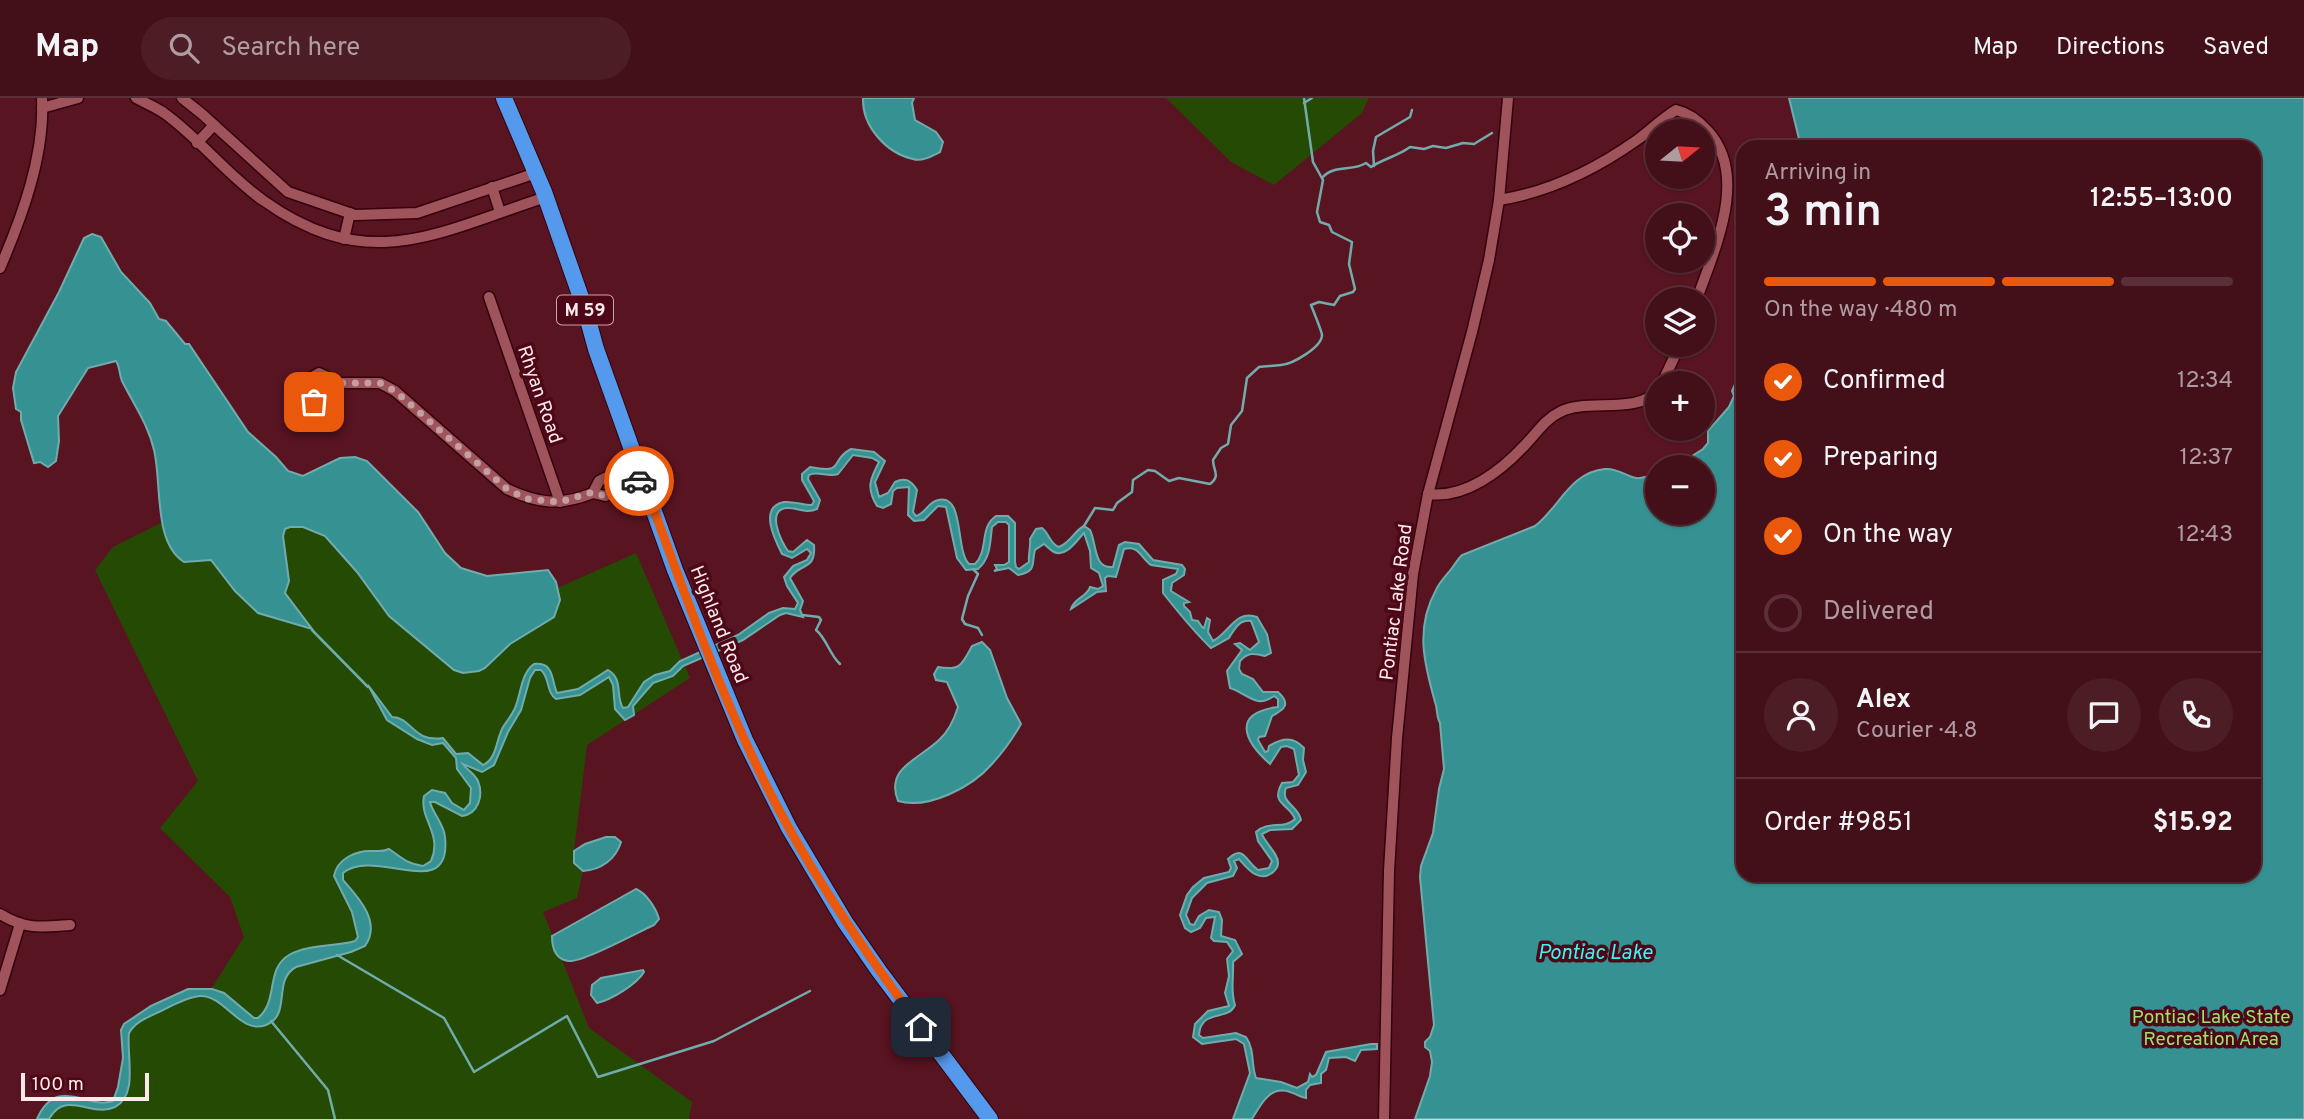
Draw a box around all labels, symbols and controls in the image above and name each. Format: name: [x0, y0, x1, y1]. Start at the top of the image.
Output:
search box: [141, 17, 631, 80]
text: Map: [35, 27, 99, 69]
icon: search: [165, 29, 203, 67]
text: Search here: [221, 32, 360, 65]
text: Map: [1973, 33, 2018, 63]
text: Directions: [2056, 33, 2165, 63]
text: Saved: [2203, 33, 2269, 63]
north arrow: [1645, 119, 1715, 189]
map controls: [1645, 119, 1715, 525]
text: Arriving in: [1764, 159, 1871, 188]
text: 12:55–13:00: [2090, 183, 2233, 216]
text: 3 min: [1764, 184, 1882, 243]
button: locate: [1645, 203, 1715, 273]
button: layers: [1645, 287, 1715, 357]
road number: M 59: [557, 295, 613, 324]
text: On the way · 480 m: [1764, 296, 1958, 325]
street label: Rhyan Road: [511, 342, 567, 447]
icon: check: [1764, 363, 1802, 401]
text: Confirmed: [1823, 365, 1946, 398]
text: 12:34: [2177, 367, 2233, 396]
button: +: [1645, 371, 1715, 441]
pin: [284, 372, 344, 432]
icon: bag: [295, 383, 333, 421]
icon: check: [1764, 440, 1802, 478]
text: Preparing: [1823, 442, 1938, 475]
text: 12:37: [2180, 444, 2233, 473]
courier: [604, 446, 674, 516]
button: −: [1645, 455, 1715, 525]
icon: car: [620, 462, 658, 500]
icon: check: [1764, 517, 1802, 555]
text: On the way: [1823, 519, 1953, 552]
text: 12:43: [2177, 521, 2233, 550]
street label: Pontiac Lake Road: [1375, 523, 1419, 682]
street label: Highland Road: [684, 562, 753, 687]
text: Delivered: [1823, 596, 1934, 629]
button: person: [1764, 678, 1838, 752]
button: chat: [2067, 678, 2141, 752]
button: phone: [2159, 678, 2233, 752]
text: Alex: [1856, 684, 1911, 717]
text: Courier · 4.8: [1856, 717, 1977, 746]
text: Order #9851: [1764, 807, 1913, 840]
text: $15.92: [2153, 807, 2233, 840]
water label: Pontiac Lake: [1538, 940, 1654, 967]
pin: [891, 997, 951, 1057]
park label: Pontiac Lake State Recreation Area: [2132, 1006, 2290, 1052]
icon: home: [902, 1008, 940, 1046]
scale bar: [21, 1070, 149, 1102]
text: 100 m: [32, 1073, 84, 1097]

